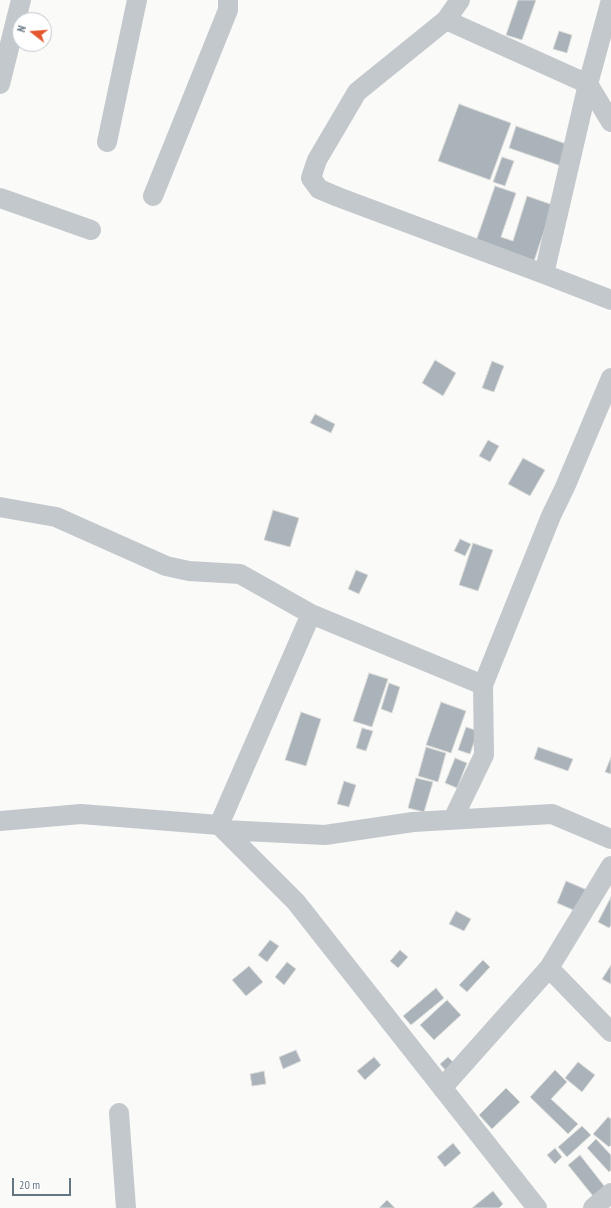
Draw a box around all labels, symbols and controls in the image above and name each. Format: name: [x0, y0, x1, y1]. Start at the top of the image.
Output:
north arrow: [12, 12, 52, 52]
text: N: [14, 24, 29, 34]
scale bar: [14, 1170, 73, 1196]
text: 20 m: [19, 1177, 40, 1192]

